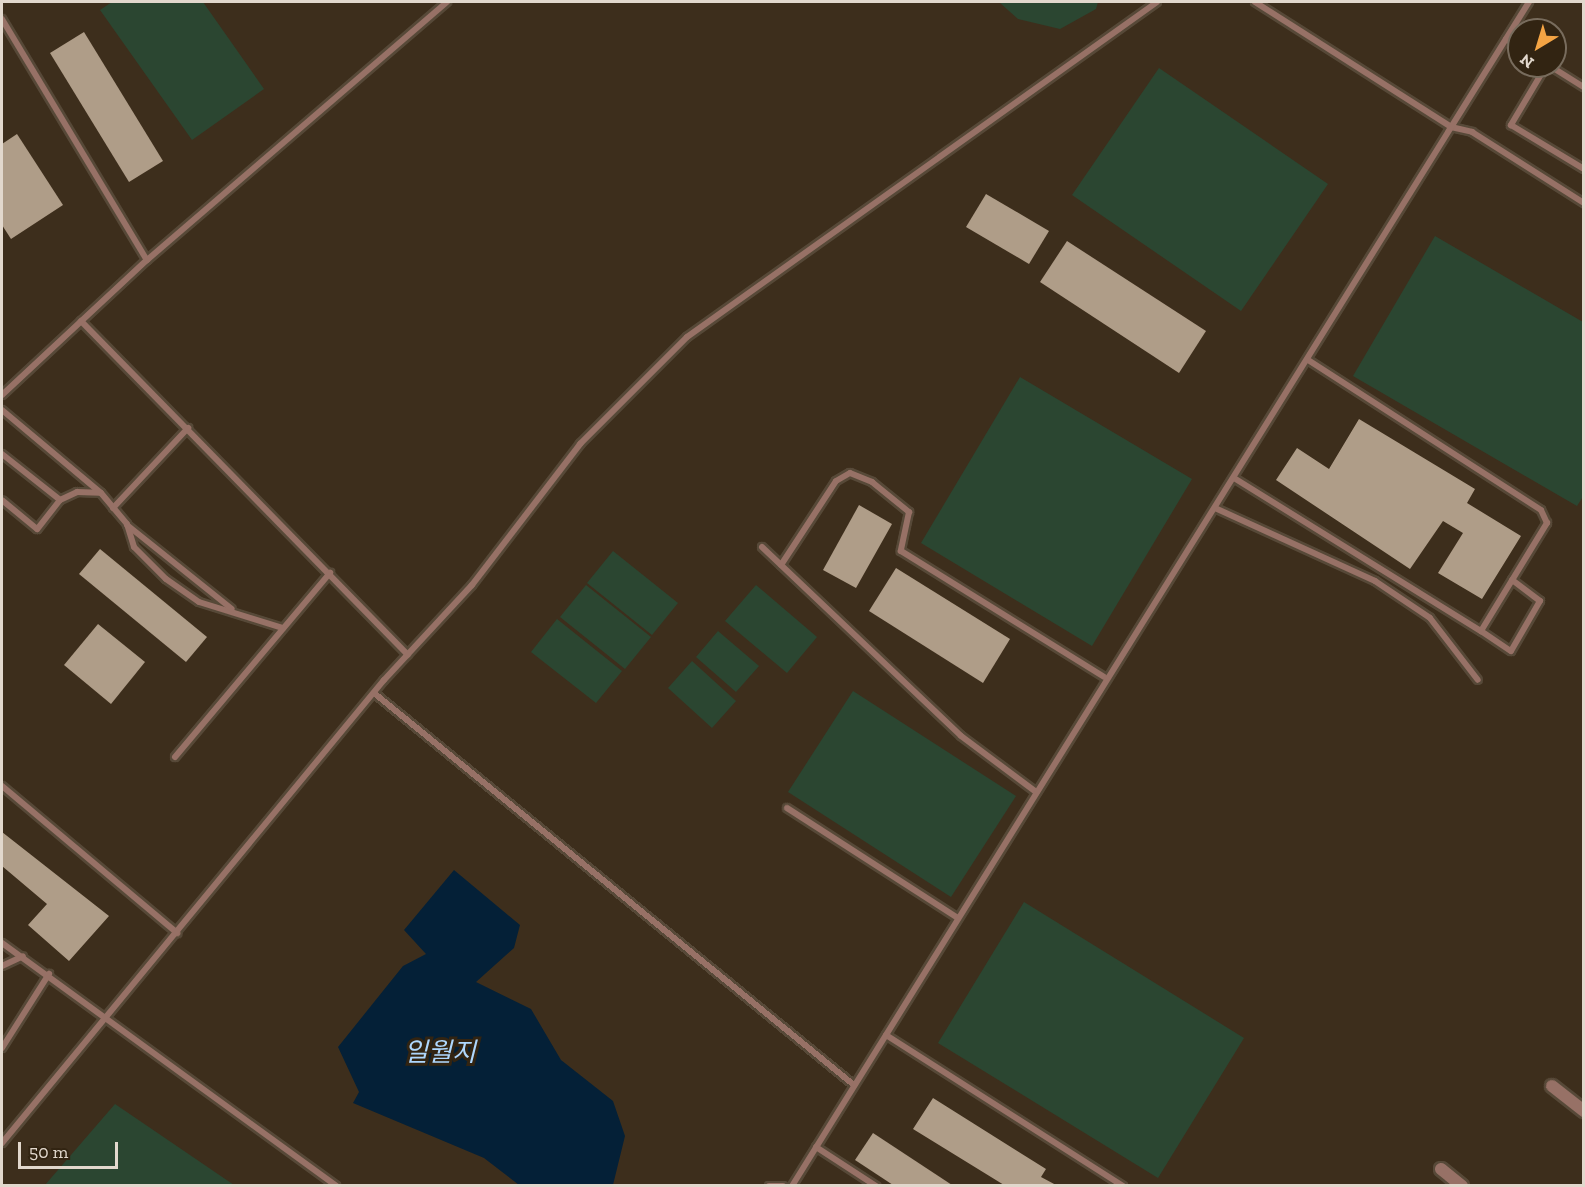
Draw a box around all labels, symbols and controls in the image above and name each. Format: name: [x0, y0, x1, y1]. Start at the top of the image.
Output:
north arrow: [1507, 18, 1567, 78]
text: N: [1516, 50, 1537, 72]
water label: 일월지: [404, 1037, 476, 1069]
scale bar: [21, 1130, 122, 1168]
text: 50 m: [29, 1141, 68, 1163]

